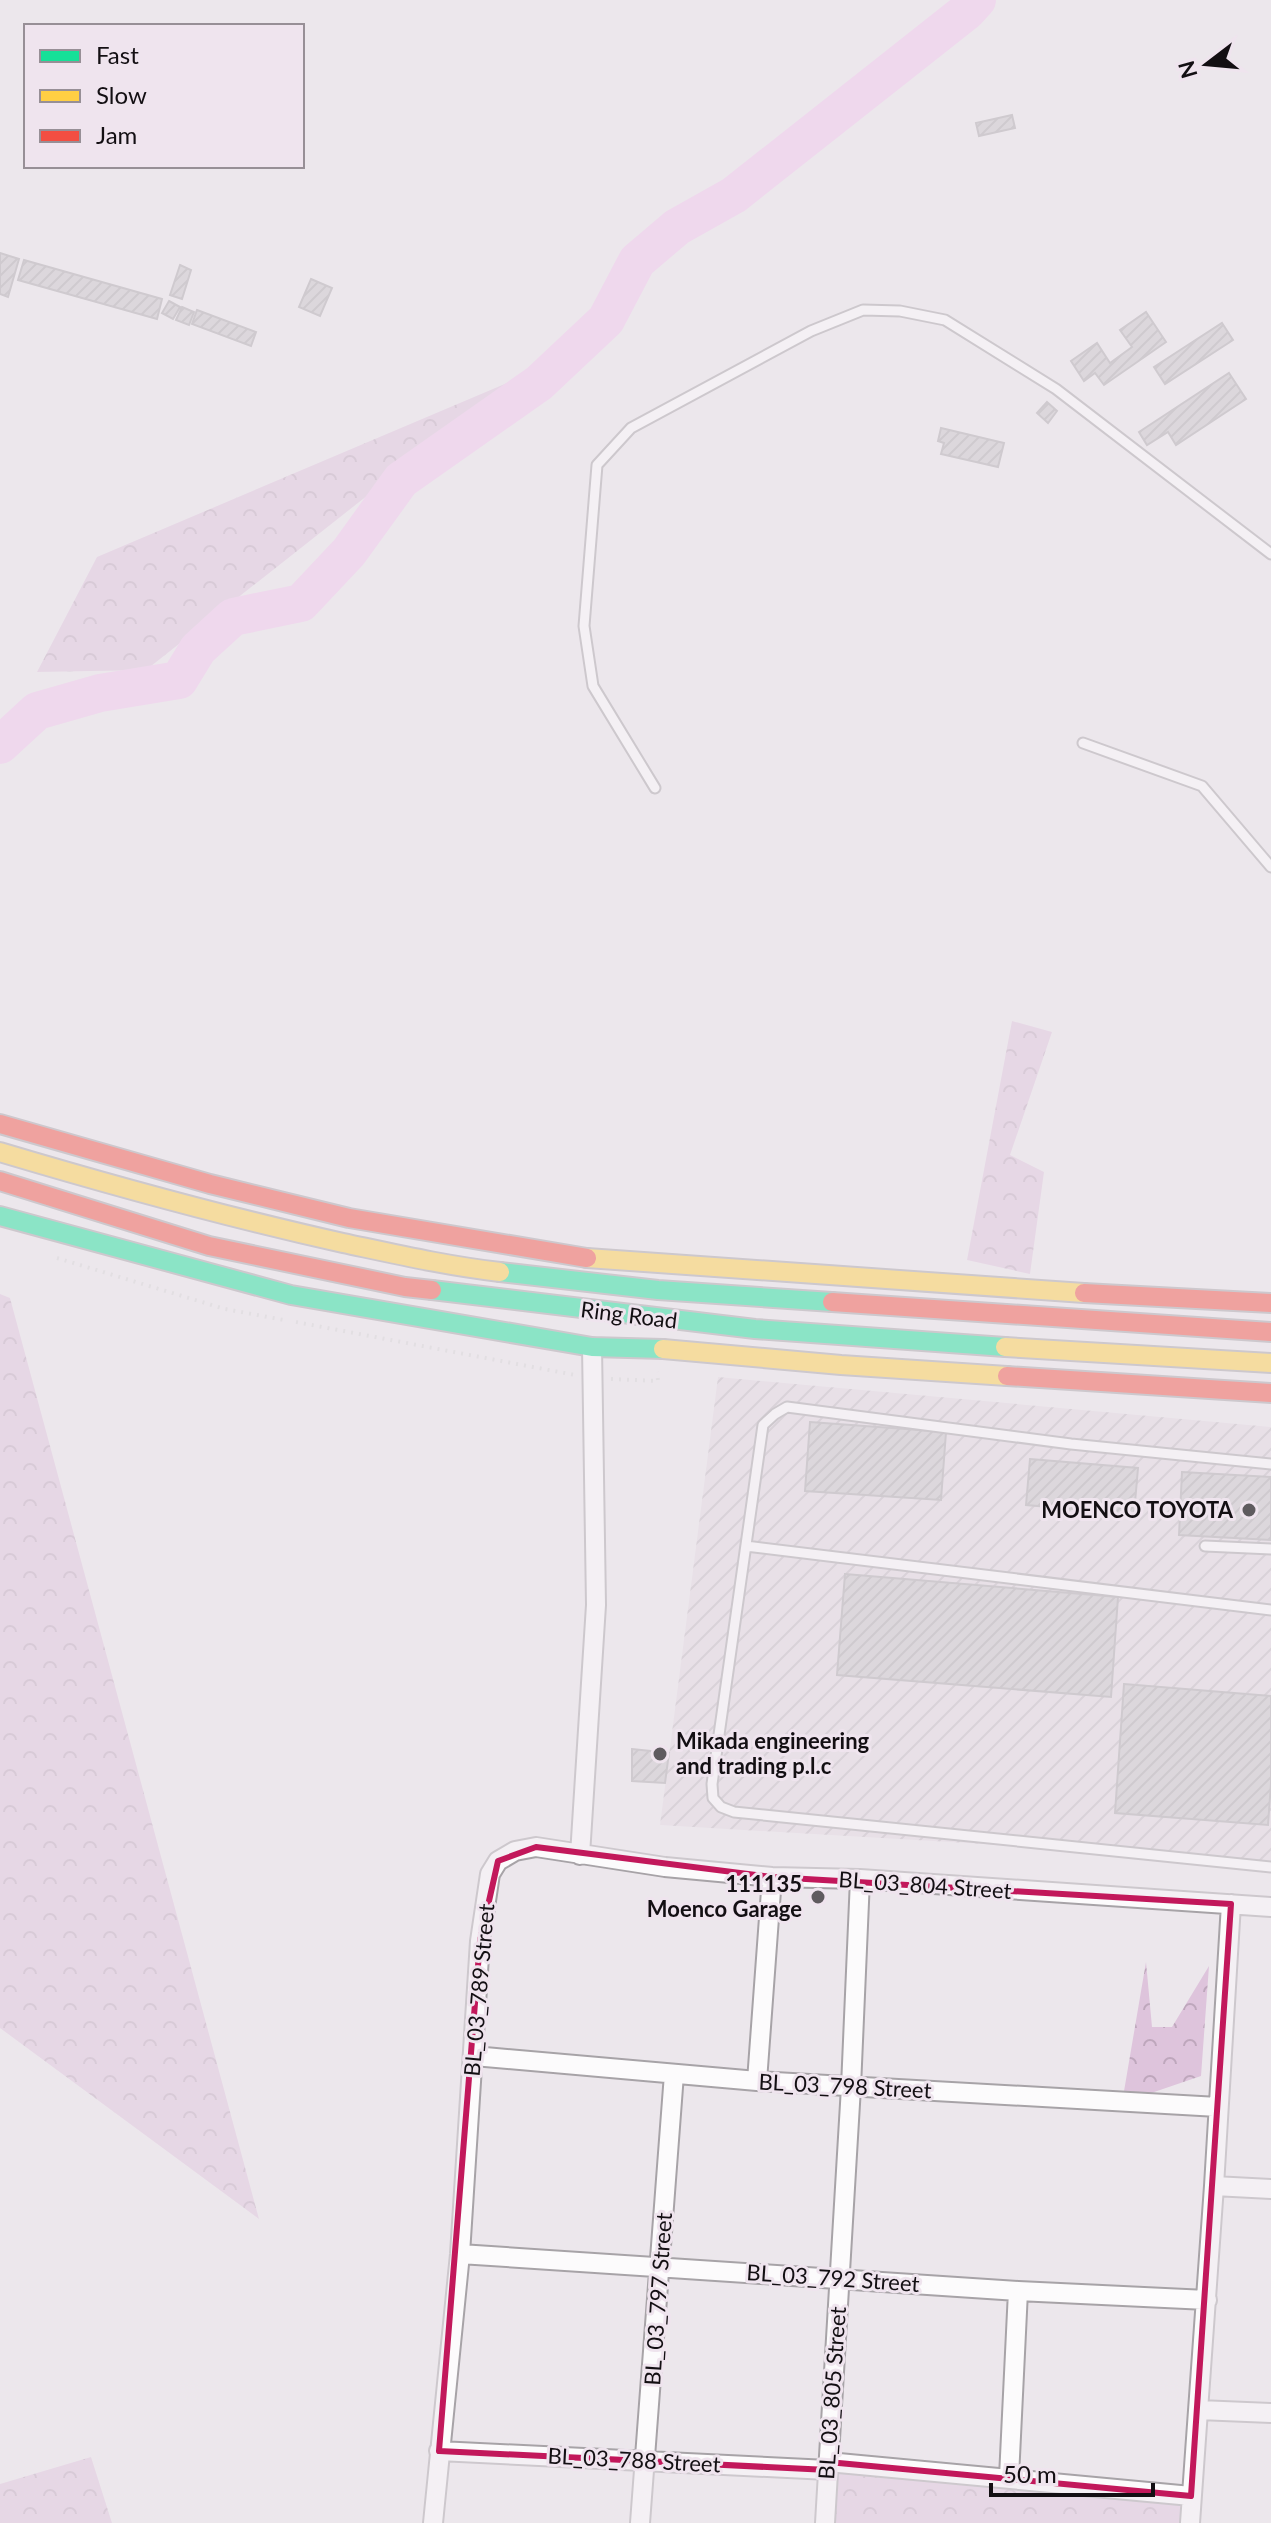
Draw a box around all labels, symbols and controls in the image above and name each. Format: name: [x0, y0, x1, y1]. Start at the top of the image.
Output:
legend: [24, 24, 304, 168]
north arrow: [1167, 24, 1247, 104]
text: Fast: [96, 40, 139, 69]
text: N: [1172, 58, 1203, 82]
text: Slow: [96, 80, 147, 109]
text: Jam: [96, 120, 137, 149]
street label: Ring Road: [579, 1295, 679, 1334]
place label: MOENCO TOYOTA: [1041, 1496, 1234, 1523]
marker: MOENCO TOYOTA: [1240, 1501, 1258, 1519]
place label: Mikada engineering and trading p.l.c: [676, 1727, 870, 1779]
marker: Mikada engineering and trading p.l.c: [651, 1745, 669, 1763]
street label: BL_03_804 Street: [838, 1865, 1012, 1904]
place label: 111135 Moenco Garage: [647, 1870, 802, 1922]
marker: 111135 Moenco Garage: [809, 1888, 827, 1906]
street label: BL_03_789 Street: [458, 1902, 500, 2077]
street label: BL_03_798 Street: [758, 2067, 932, 2104]
street label: BL_03_797 Street: [638, 2212, 677, 2386]
street label: BL_03_792 Street: [746, 2258, 920, 2297]
street label: BL_03_805 Street: [812, 2306, 851, 2480]
street label: BL_03_788 Street: [547, 2441, 721, 2478]
scale bar: [991, 2447, 1153, 2497]
text: 50 m: [1003, 2459, 1057, 2488]

